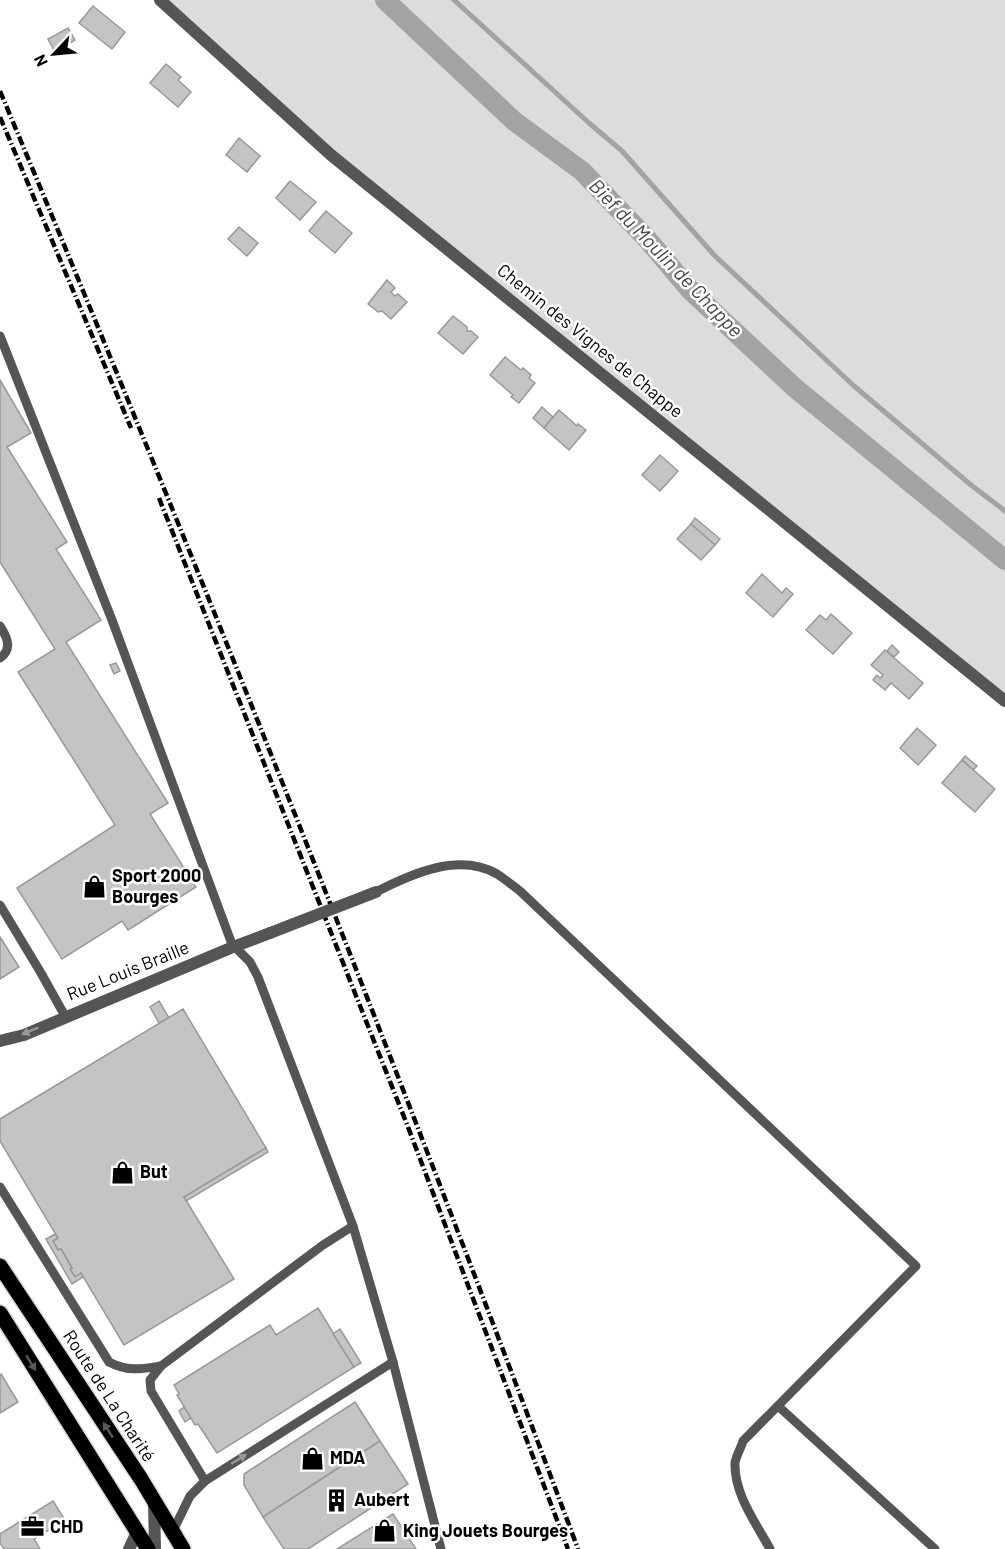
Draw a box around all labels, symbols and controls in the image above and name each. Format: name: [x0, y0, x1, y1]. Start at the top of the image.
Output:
north arrow: [24, 24, 84, 84]
text: N: [29, 52, 51, 70]
water label: Bief du Moulin de Chappe: [585, 173, 749, 341]
street label: Chemin des Vignes de Chappe: [493, 258, 688, 422]
place label: Sport 2000 Bourges: [112, 864, 201, 907]
shop icon: Sport 2000 Bourges: [81, 873, 107, 899]
street label: Rue Louis Braille: [63, 936, 192, 1005]
one-way arrow: [22, 1027, 39, 1036]
shop icon: But: [109, 1159, 135, 1185]
place label: But: [140, 1160, 168, 1182]
street label: Route de La Charité: [59, 1325, 161, 1466]
one-way arrow: [26, 1355, 37, 1371]
one-way arrow: [103, 1422, 114, 1438]
shop icon: MDA: [299, 1445, 325, 1471]
place label: MDA: [330, 1446, 365, 1468]
one-way arrow: [231, 1454, 247, 1465]
building icon: Aubert: [323, 1487, 349, 1513]
place label: Aubert: [354, 1488, 410, 1510]
office icon: CHD: [19, 1514, 45, 1540]
place label: CHD: [50, 1515, 83, 1537]
shop icon: King Jouets Bourges: [372, 1518, 398, 1544]
place label: King Jouets Bourges: [403, 1519, 568, 1541]

